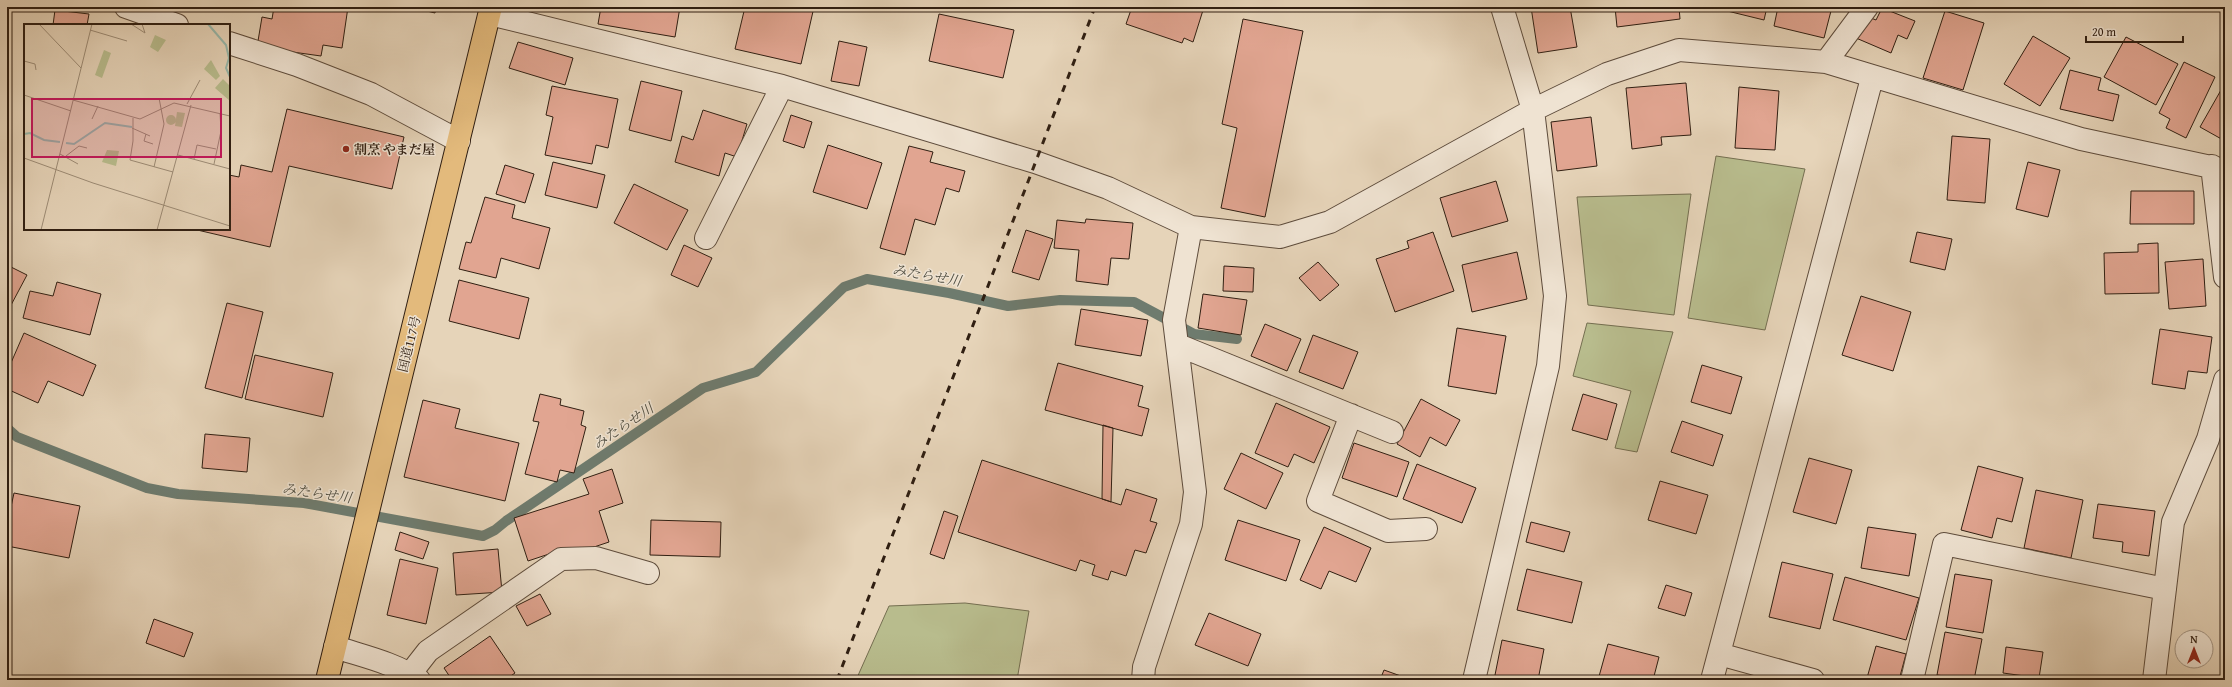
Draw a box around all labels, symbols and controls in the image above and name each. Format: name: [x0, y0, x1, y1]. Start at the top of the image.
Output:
scale bar: [2086, 18, 2183, 44]
text: 20 m: [2092, 23, 2116, 40]
inset map: [24, 24, 230, 230]
place label: 割烹 やまだ屋: [354, 140, 435, 159]
marker: 割烹 やまだ屋: [341, 144, 351, 154]
water label: みたらせ川: [891, 259, 965, 291]
street label: 国道117号: [393, 314, 425, 374]
water label: みたらせ川: [589, 397, 659, 454]
water label: みたらせ川: [281, 478, 355, 508]
north arrow: [2174, 629, 2214, 669]
text: N: [2190, 631, 2198, 647]

